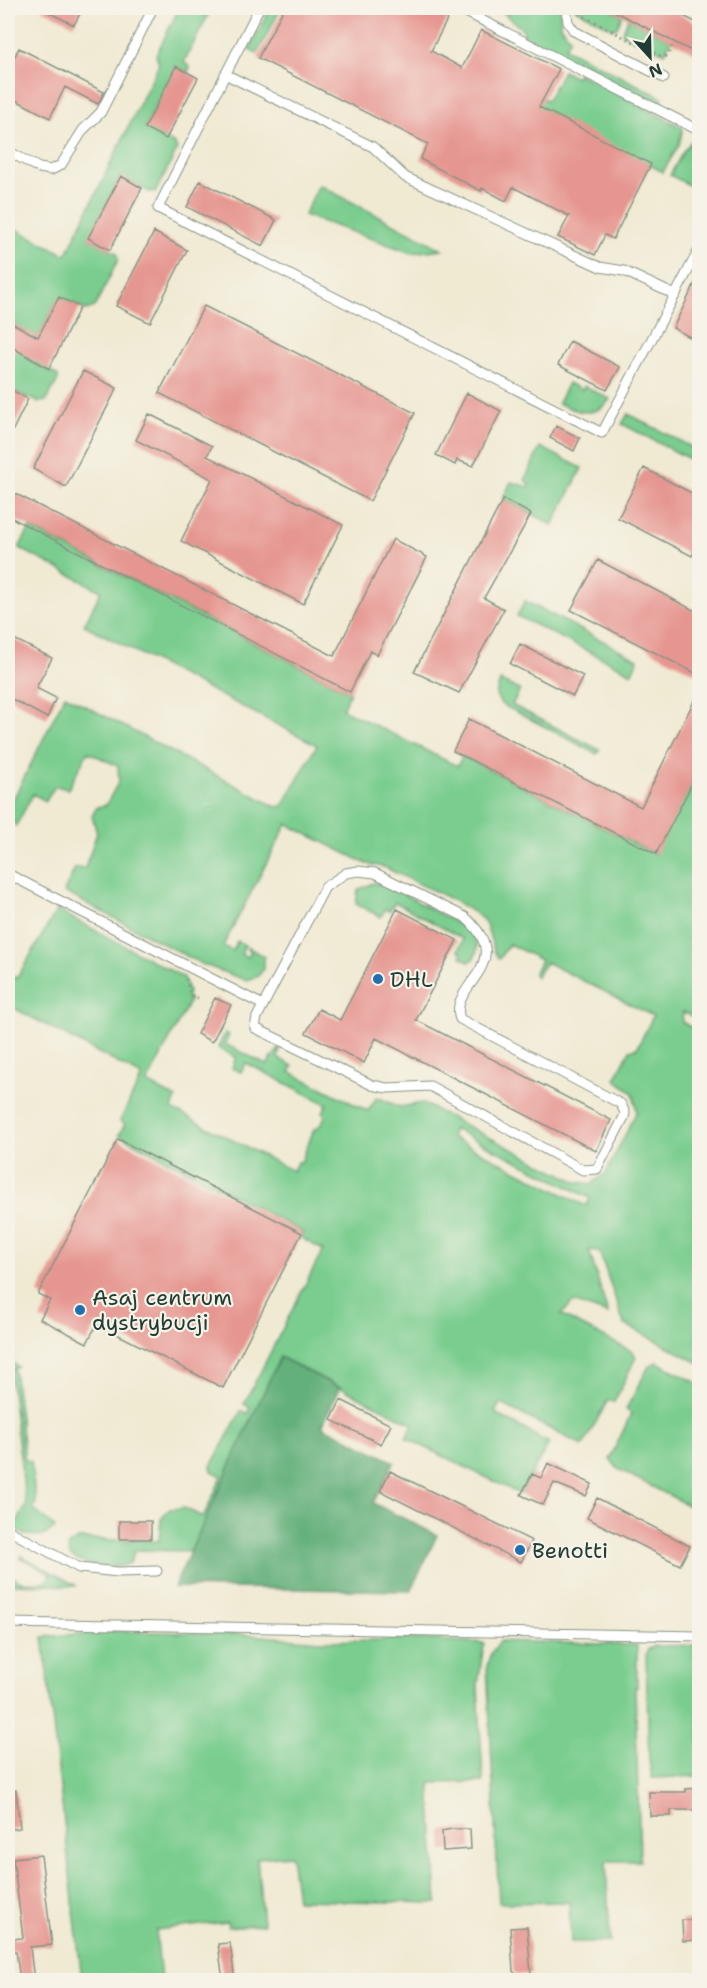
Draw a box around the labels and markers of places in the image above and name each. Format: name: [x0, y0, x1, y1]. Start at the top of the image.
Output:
place label: DHL: [390, 965, 433, 994]
marker: DHL: [371, 972, 385, 986]
place label: Asaj centrum dystrybucji: [92, 1283, 232, 1337]
marker: Asaj centrum dystrybucji: [73, 1303, 87, 1317]
place label: Benotti: [532, 1536, 608, 1565]
marker: Benotti: [513, 1543, 527, 1557]

